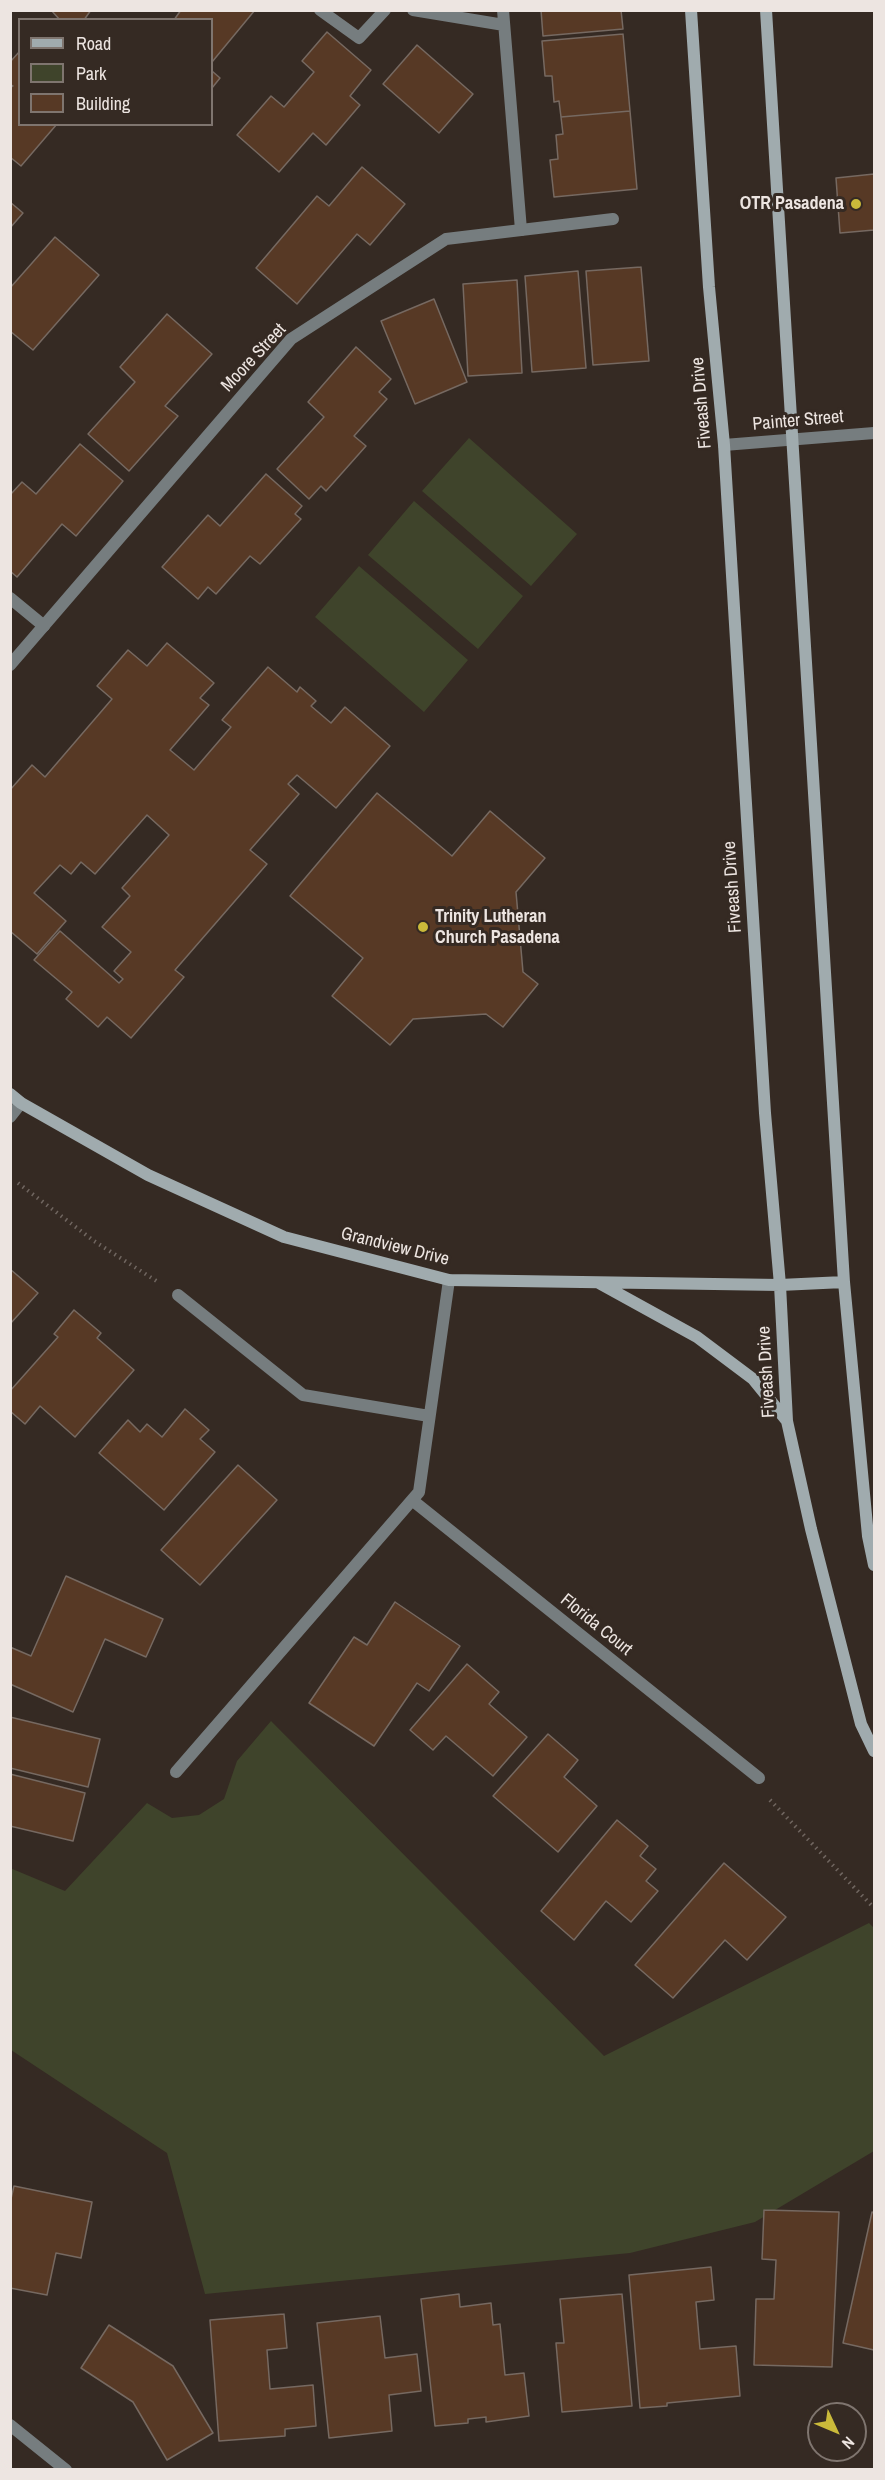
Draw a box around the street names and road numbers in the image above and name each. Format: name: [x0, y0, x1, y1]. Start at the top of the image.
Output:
street label: Moore Street: [217, 319, 291, 397]
street label: Fiveash Drive: [687, 356, 717, 450]
street label: Painter Street: [752, 406, 844, 436]
street label: Fiveash Drive: [719, 840, 747, 934]
street label: Grandview Drive: [339, 1223, 451, 1271]
street label: Fiveash Drive: [754, 1326, 780, 1418]
street label: Florida Court: [556, 1590, 636, 1660]

